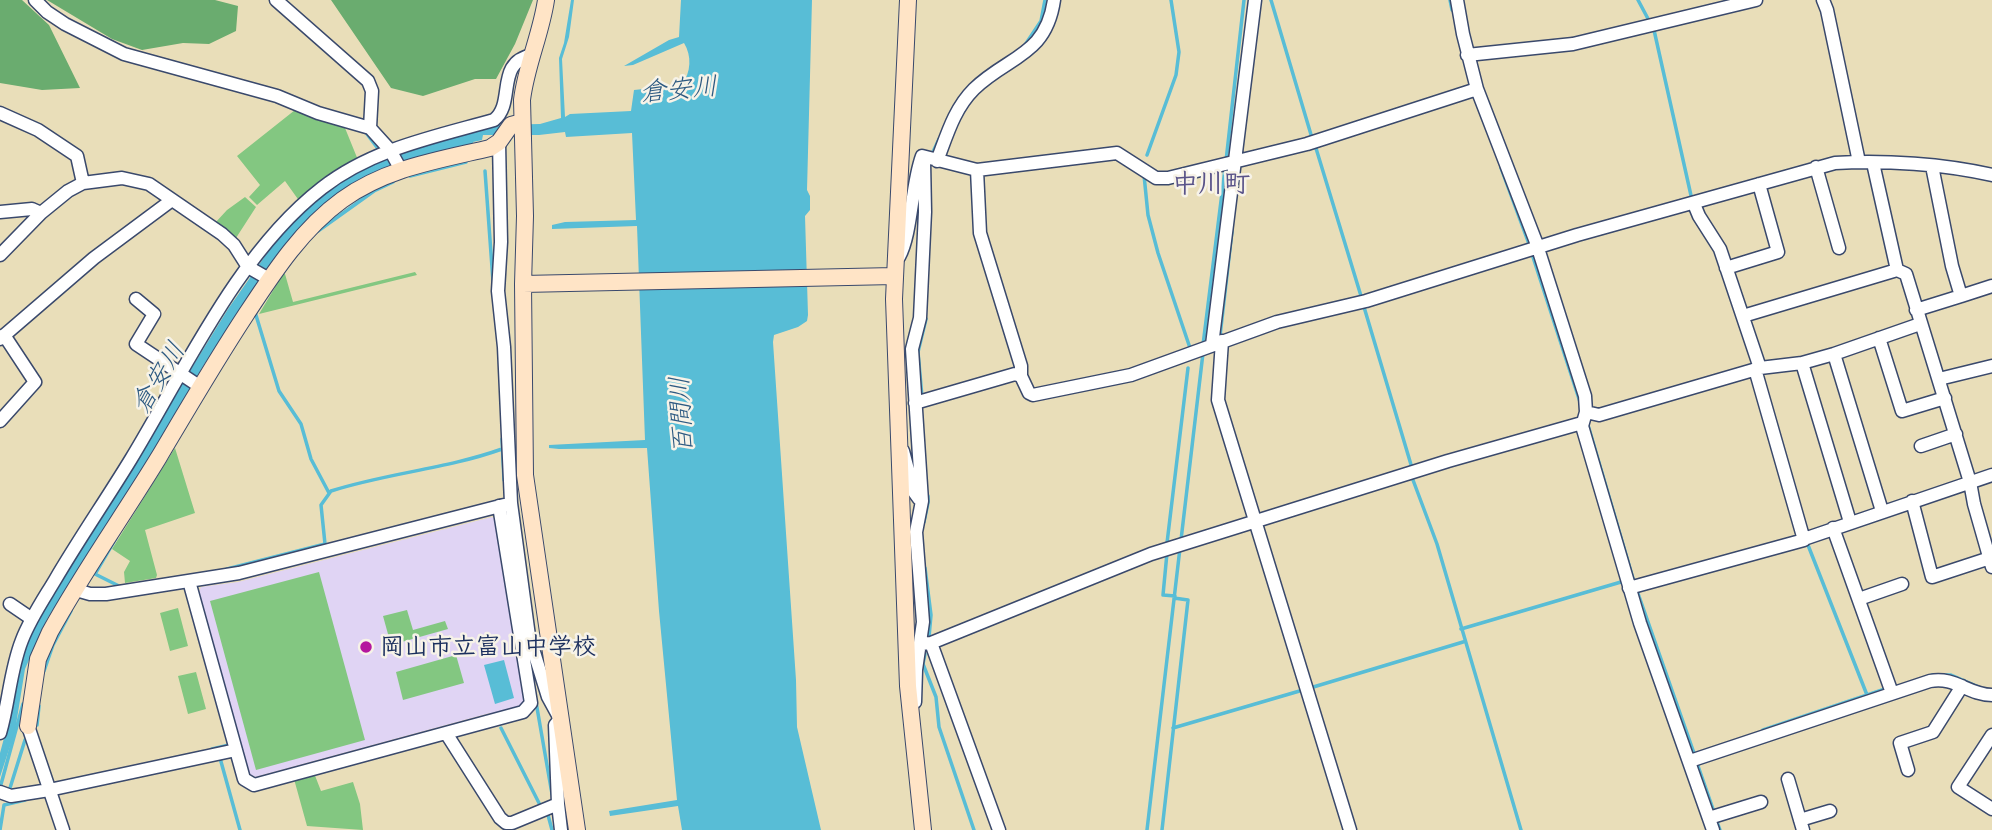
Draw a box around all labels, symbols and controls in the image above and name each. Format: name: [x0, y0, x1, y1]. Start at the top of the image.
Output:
water label: 倉安川: [639, 71, 719, 109]
district label: 中川町: [1172, 169, 1250, 201]
water label: 倉安川: [126, 337, 192, 419]
water label: 百間川: [664, 375, 700, 455]
place label: 岡山市立富山中学校: [380, 633, 596, 661]
marker: 岡山市立富山中学校: [358, 639, 374, 655]

